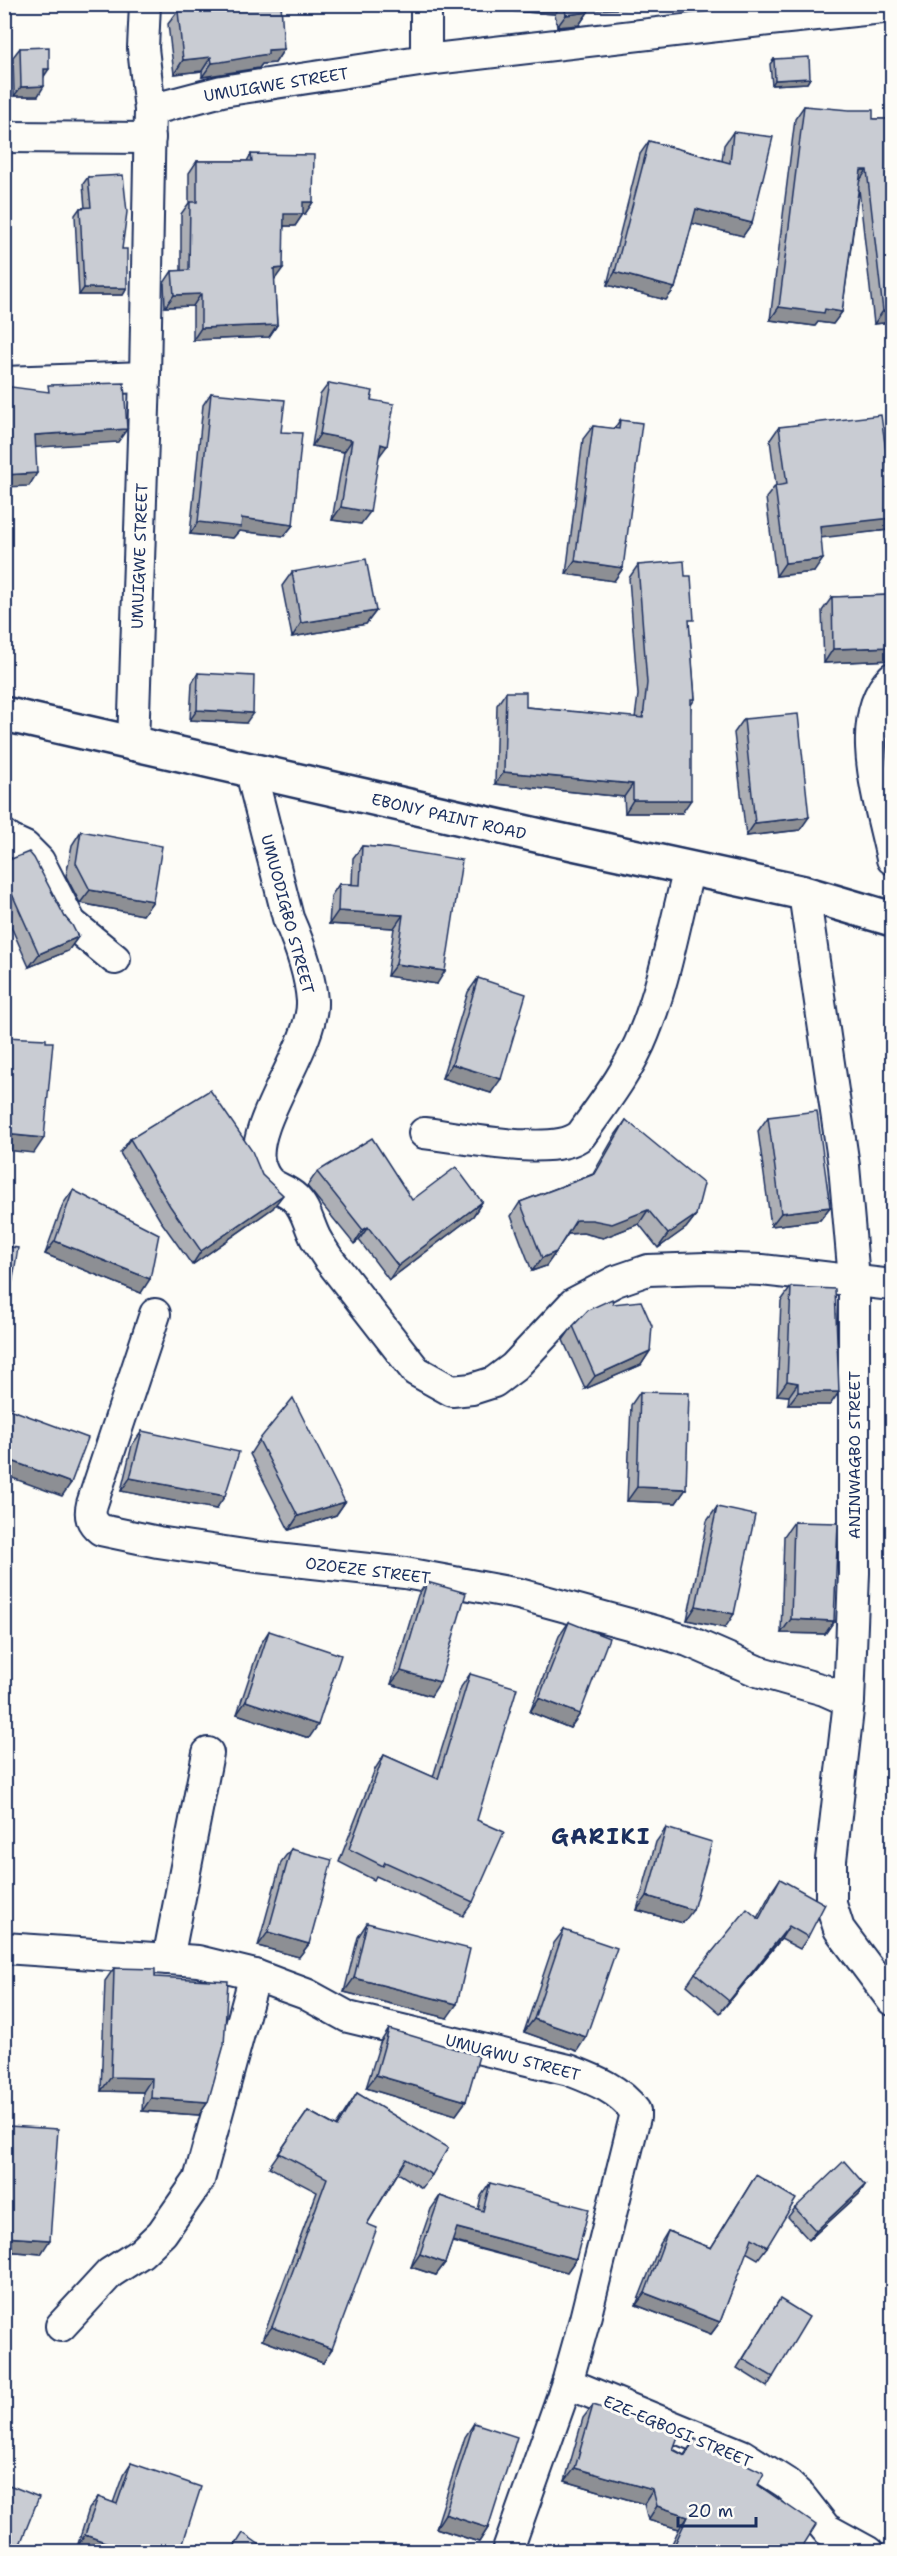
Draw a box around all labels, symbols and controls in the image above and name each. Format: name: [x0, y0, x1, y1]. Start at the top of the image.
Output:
street label: UMUIGWE STREET: [202, 63, 350, 106]
street label: UMUIGWE STREET: [126, 482, 153, 630]
street label: EBONY PAINT ROAD: [369, 788, 528, 845]
street label: UMUODIGBO STREET: [256, 832, 319, 996]
street label: ANINWAGBO STREET: [844, 1371, 865, 1539]
street label: OZOEZE STREET: [304, 1552, 432, 1589]
district label: GARIKI: [551, 1822, 651, 1851]
street label: UMUGWU STREET: [443, 2029, 583, 2086]
street label: EZE-EGBOSI STREET: [600, 2391, 756, 2472]
scale bar: [678, 2490, 756, 2528]
text: 20 m: [687, 2499, 733, 2523]

